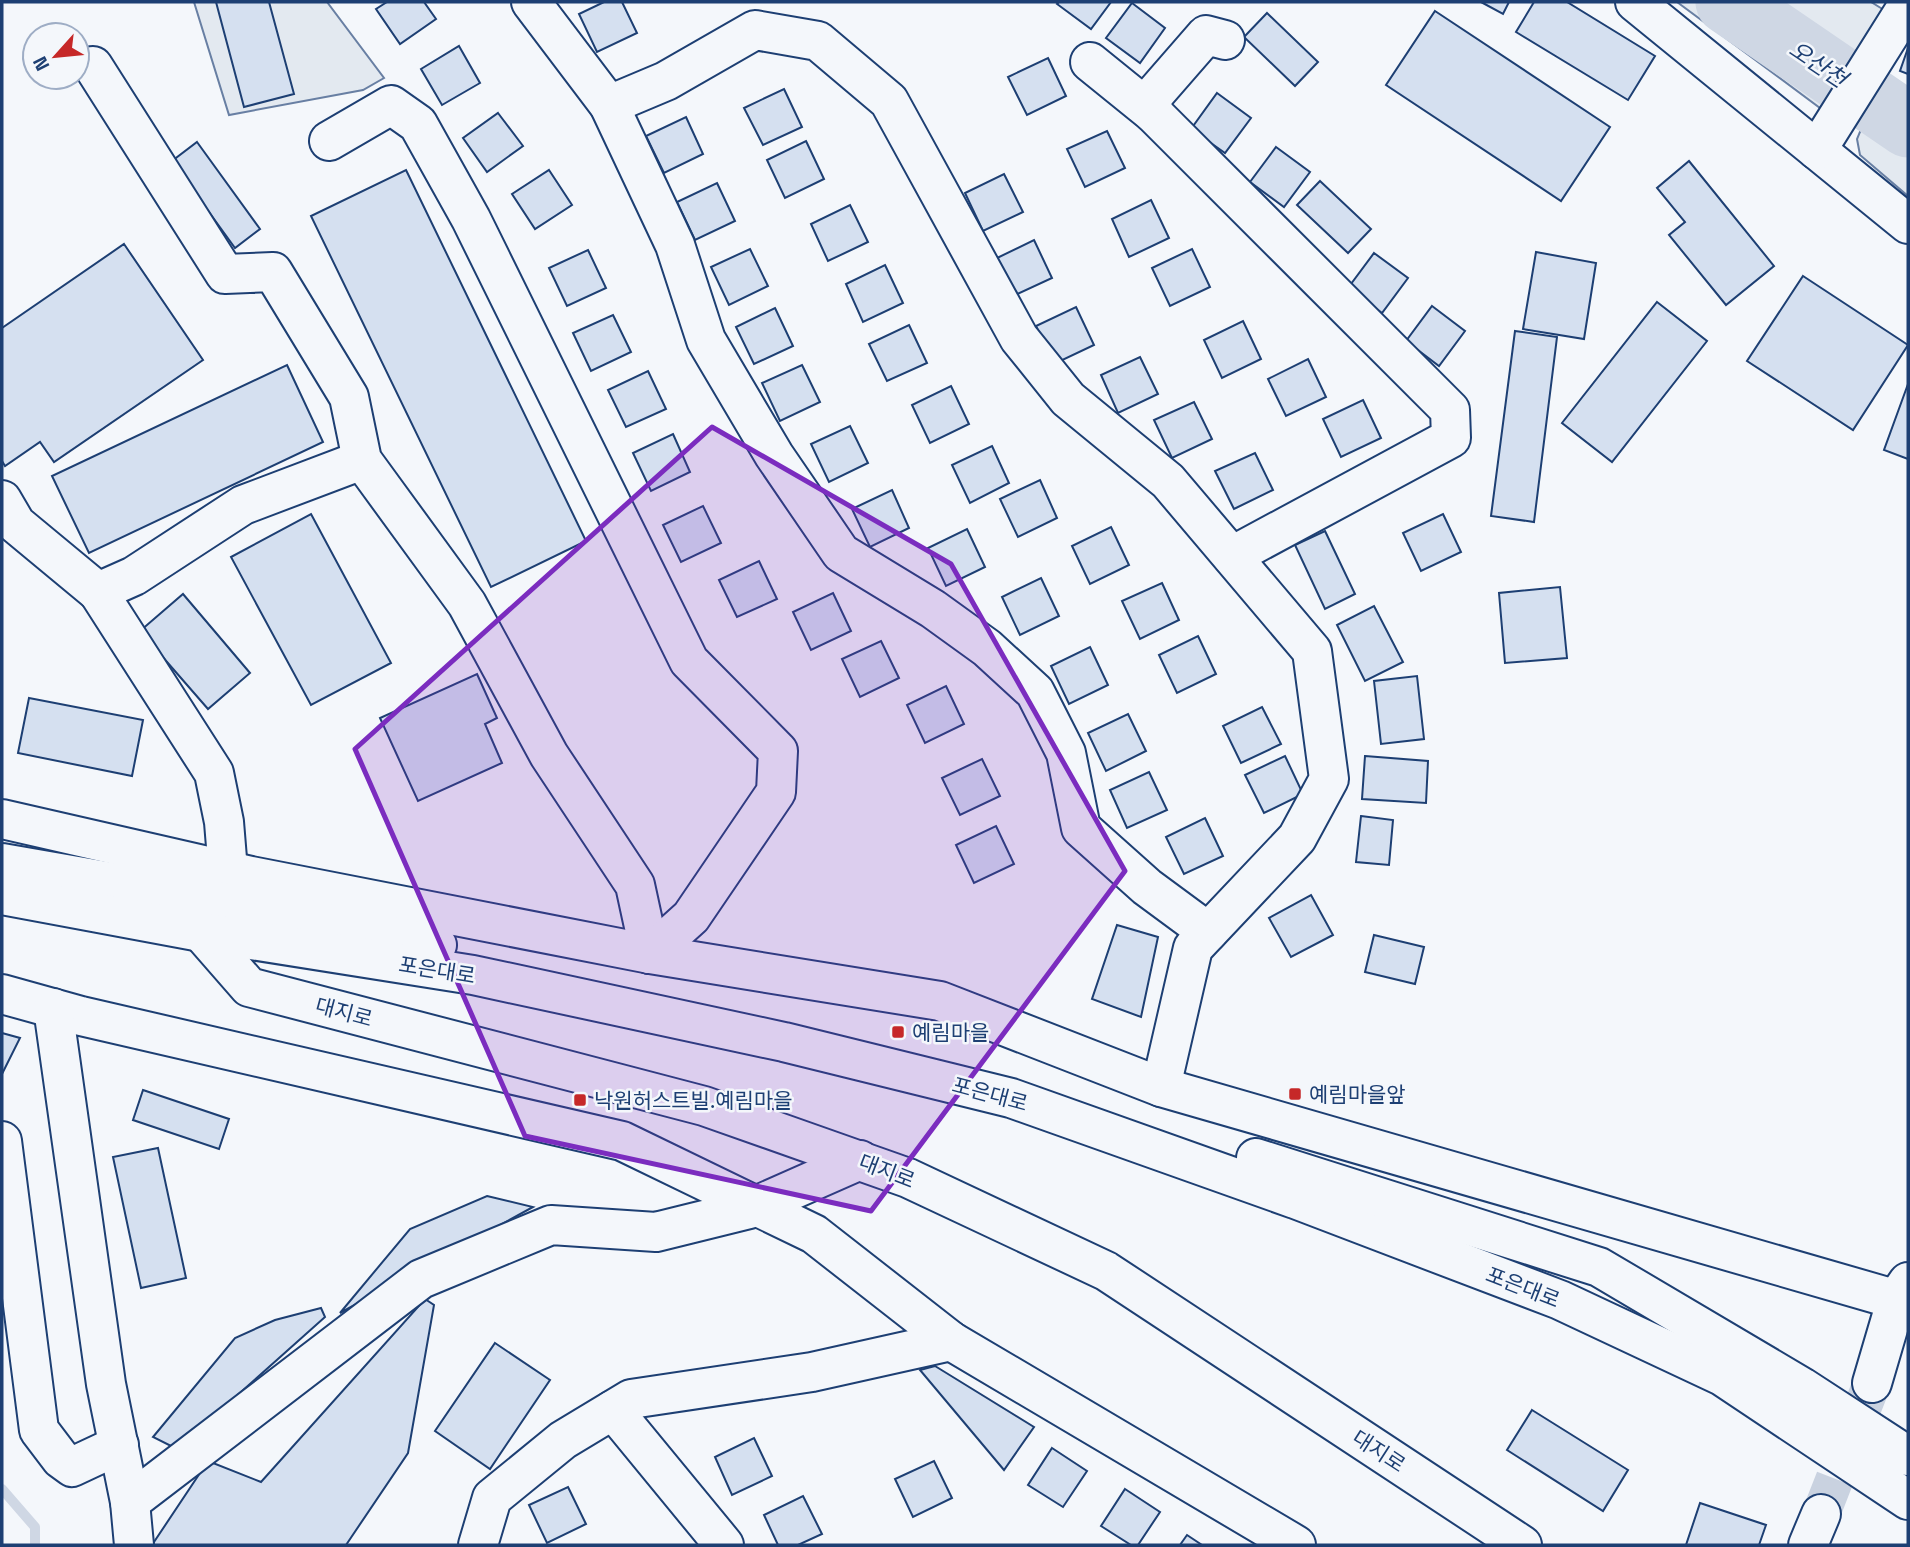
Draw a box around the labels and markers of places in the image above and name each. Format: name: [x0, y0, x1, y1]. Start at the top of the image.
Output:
place label: 예림마을: [912, 1019, 989, 1046]
marker: 예림마을: [890, 1024, 906, 1040]
place label: 예림마을앞: [1309, 1081, 1406, 1108]
marker: 예림마을앞: [1287, 1086, 1303, 1102]
place label: 낙원허스트빌.예림마을: [594, 1087, 793, 1114]
marker: 낙원허스트빌.예림마을: [572, 1092, 588, 1108]

